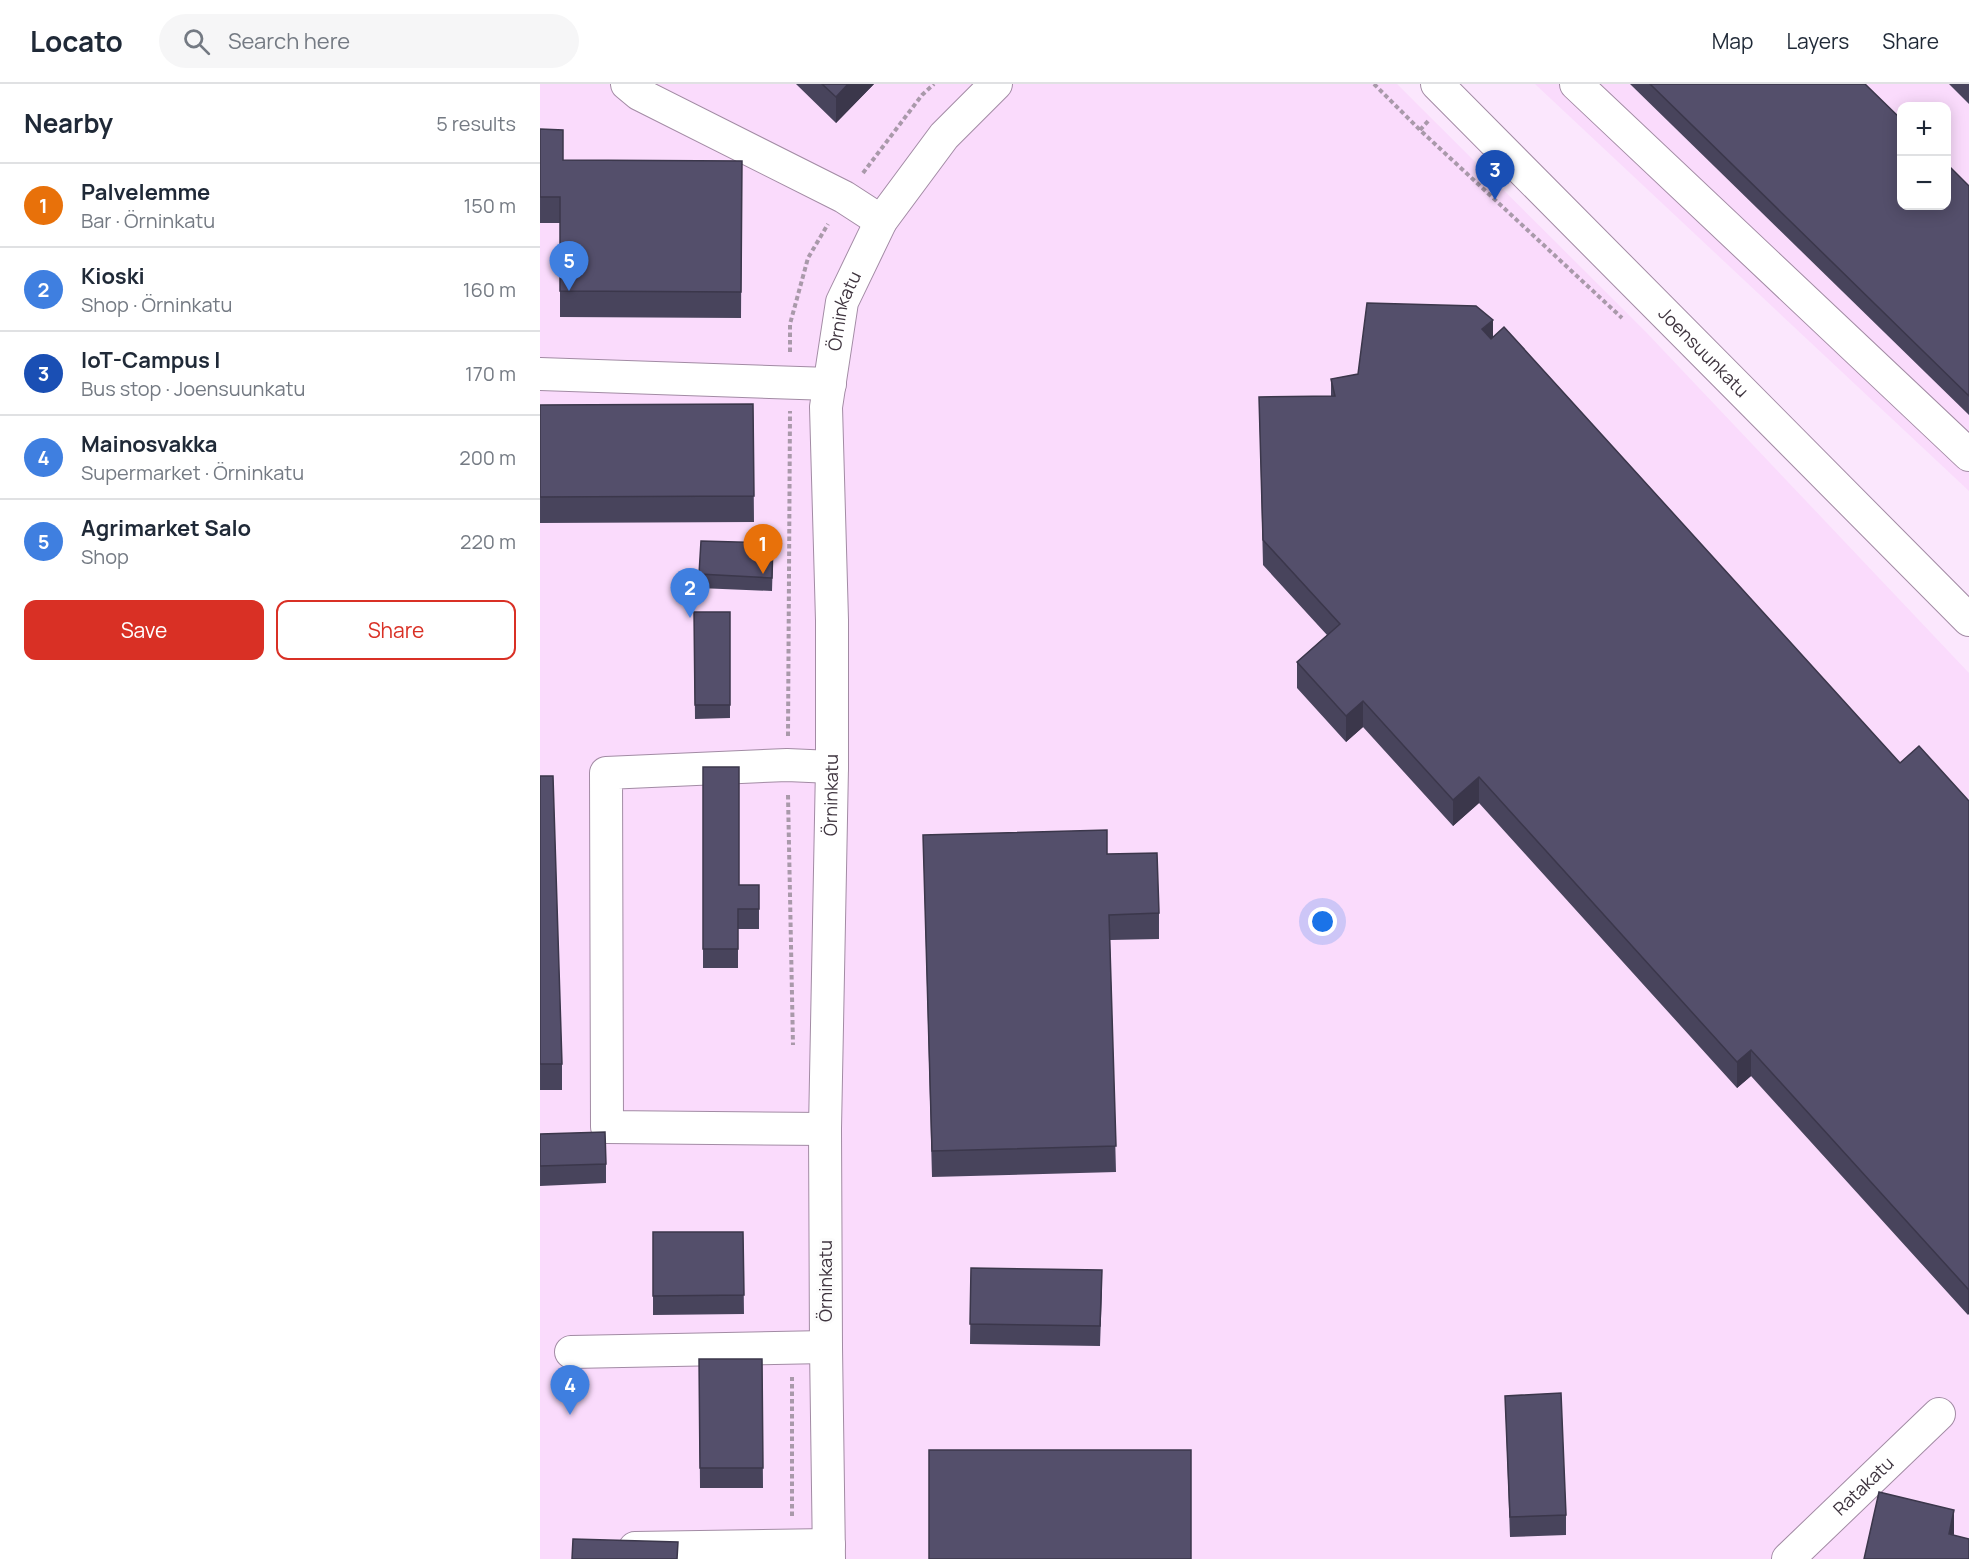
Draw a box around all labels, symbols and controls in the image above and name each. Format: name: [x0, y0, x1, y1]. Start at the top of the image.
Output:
search box: [159, 14, 579, 68]
text: Locato: [30, 22, 123, 60]
icon: search: [180, 25, 213, 58]
text: Search here: [228, 26, 350, 56]
text: Map: [1712, 27, 1753, 55]
text: Layers: [1786, 27, 1849, 55]
text: Share: [1882, 27, 1939, 55]
map controls: [1897, 102, 1951, 210]
button: +: [1897, 102, 1951, 156]
text: Nearby: [24, 105, 113, 141]
text: 5 results: [436, 110, 516, 137]
pin: 3: [1476, 150, 1514, 200]
button: −: [1897, 156, 1951, 210]
text: Palvelemme: [81, 177, 210, 207]
text: 1: [39, 192, 48, 219]
text: 150 m: [463, 192, 516, 219]
text: Bar · Örninkatu: [81, 207, 215, 234]
pin: 5: [549, 242, 588, 291]
text: Kioski: [81, 261, 145, 291]
street label: Örninkatu: [822, 267, 866, 352]
text: 2: [38, 276, 49, 303]
text: 160 m: [463, 276, 516, 303]
text: Shop · Örninkatu: [81, 291, 232, 318]
street label: Joensuunkatu: [1654, 301, 1754, 402]
text: IoT-Campus I: [81, 345, 221, 375]
text: 3: [38, 360, 49, 387]
text: 170 m: [465, 360, 516, 387]
text: Bus stop · Joensuunkatu: [81, 375, 305, 402]
text: Mainosvakka: [81, 429, 218, 459]
text: 4: [37, 444, 50, 471]
text: 200 m: [459, 444, 516, 471]
text: Supermarket · Örninkatu: [81, 459, 304, 486]
text: Agrimarket Salo: [81, 513, 251, 543]
pin: 1: [744, 524, 782, 574]
text: 5: [38, 528, 49, 555]
text: 220 m: [460, 528, 516, 555]
text: Shop: [81, 543, 129, 570]
pin: 2: [670, 568, 710, 618]
button: Save: [24, 600, 264, 660]
button: Share: [276, 600, 516, 660]
street label: Örninkatu: [818, 754, 843, 836]
your location: [1308, 907, 1337, 936]
street label: Örninkatu: [813, 1240, 837, 1322]
pin: 4: [550, 1366, 590, 1415]
street label: Ratakatu: [1828, 1451, 1899, 1520]

